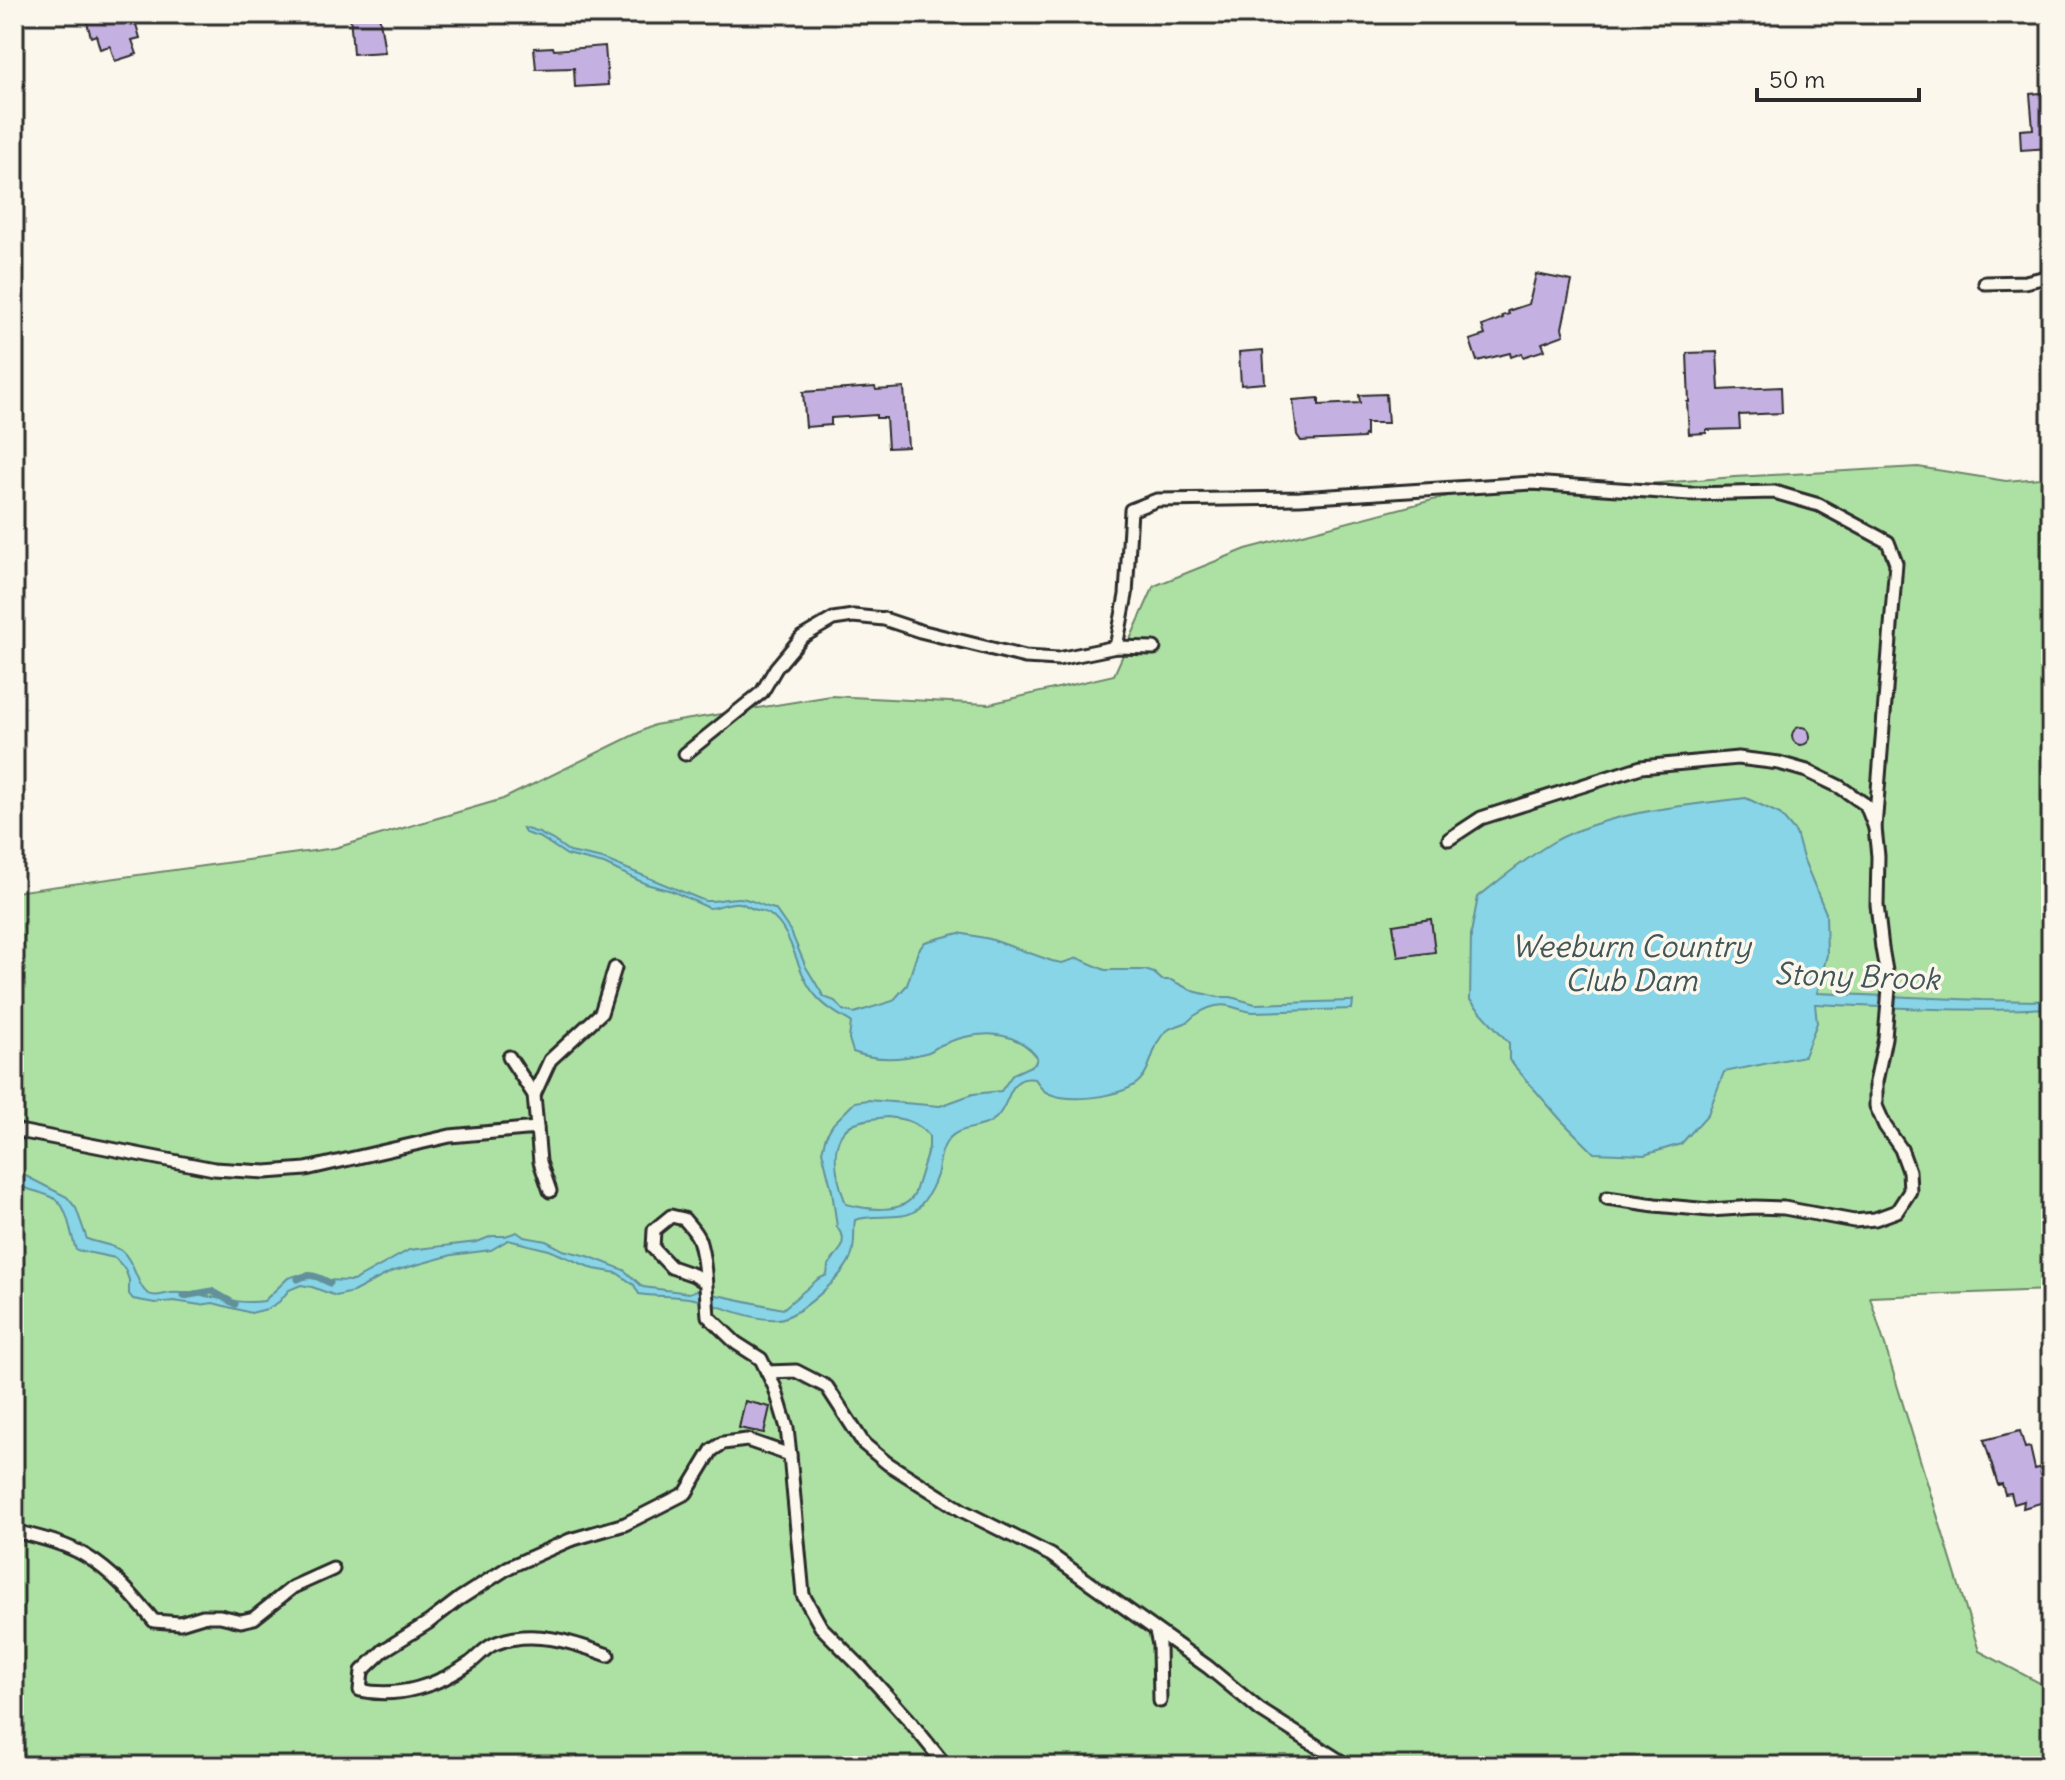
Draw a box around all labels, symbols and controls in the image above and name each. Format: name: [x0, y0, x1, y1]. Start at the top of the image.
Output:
scale bar: [1757, 52, 1919, 102]
text: 50 m: [1769, 64, 1825, 94]
water label: Weeburn Country Club Dam: [1511, 927, 1753, 999]
water label: Stony Brook: [1774, 954, 1942, 998]

